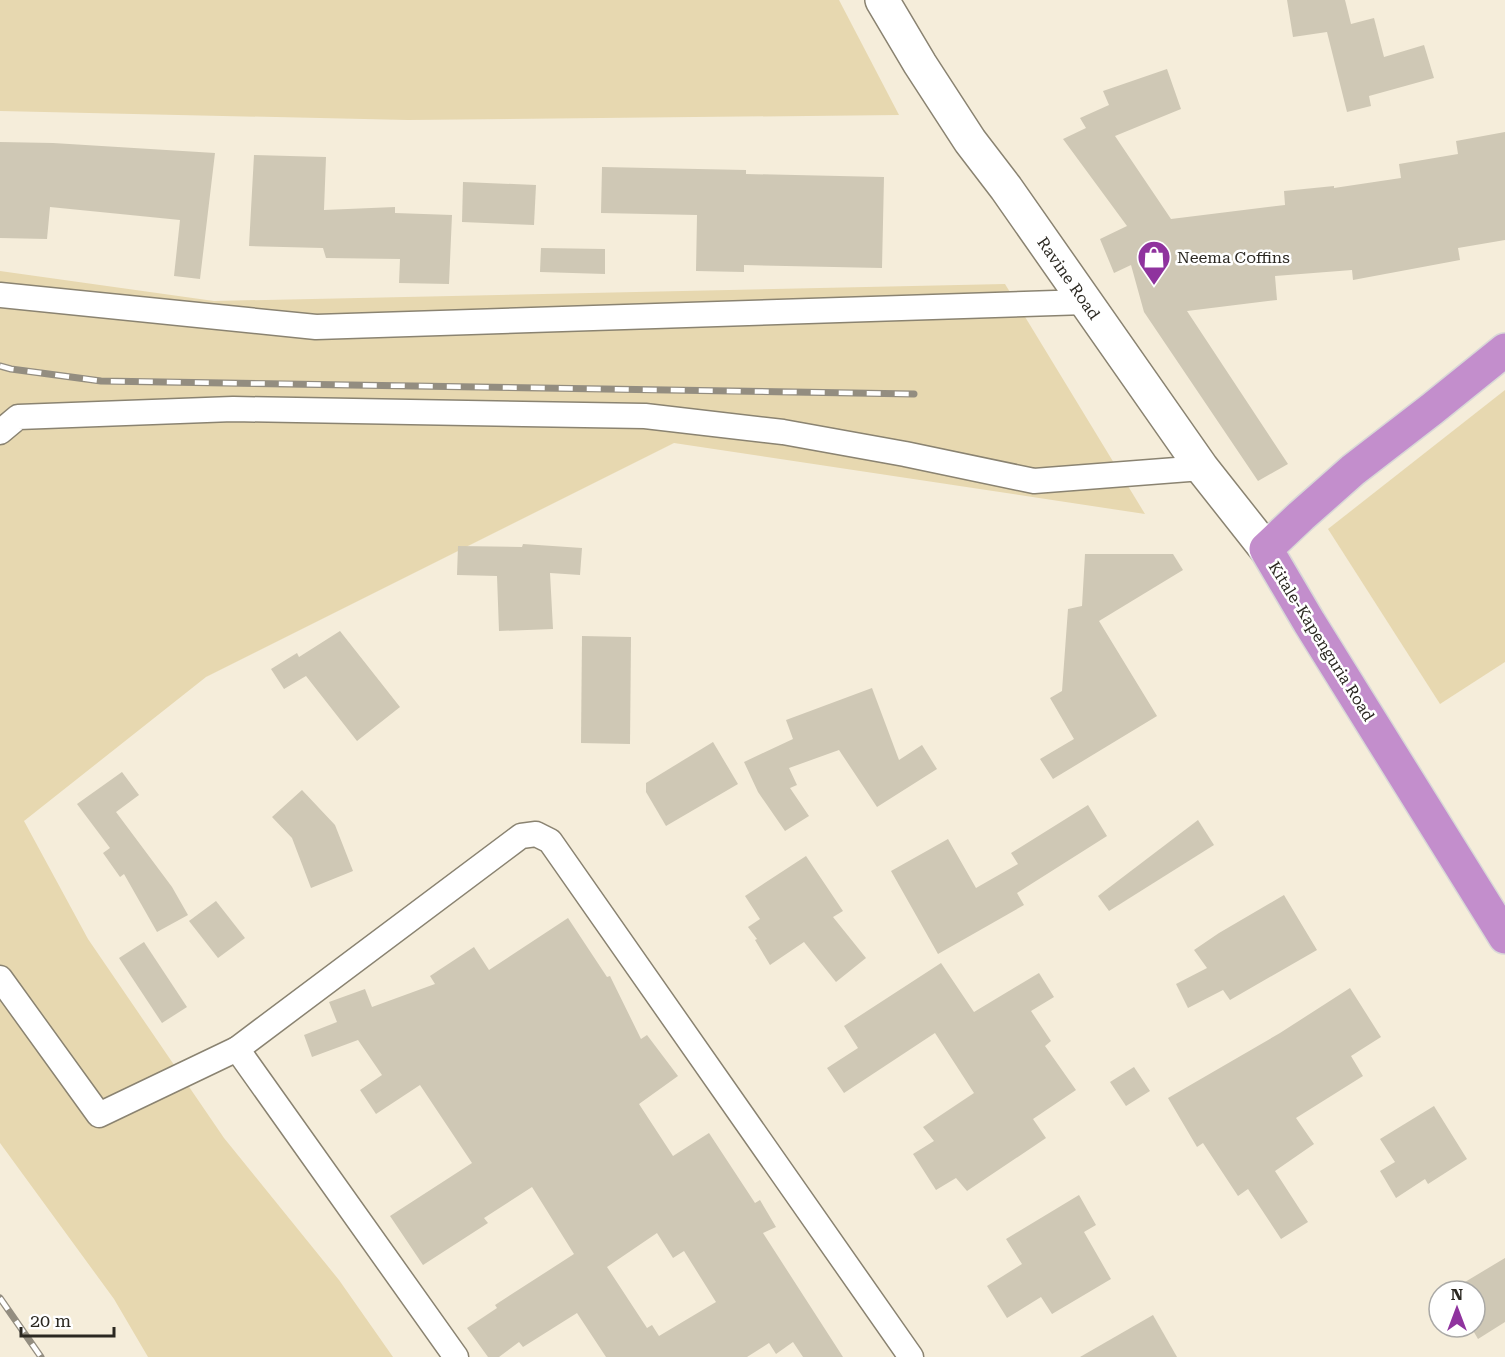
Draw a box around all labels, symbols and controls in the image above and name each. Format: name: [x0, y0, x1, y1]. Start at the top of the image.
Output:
street label: Ravine Road: [1033, 233, 1104, 323]
shop icon: Neema Coffins: [1136, 239, 1172, 286]
place label: Neema Coffins: [1177, 248, 1290, 267]
street label: Kitale-Kapenguria Road: [1265, 558, 1379, 725]
north arrow: [1427, 1279, 1487, 1339]
text: N: [1451, 1285, 1463, 1304]
scale bar: [21, 1300, 114, 1338]
text: 20 m: [30, 1310, 71, 1331]

